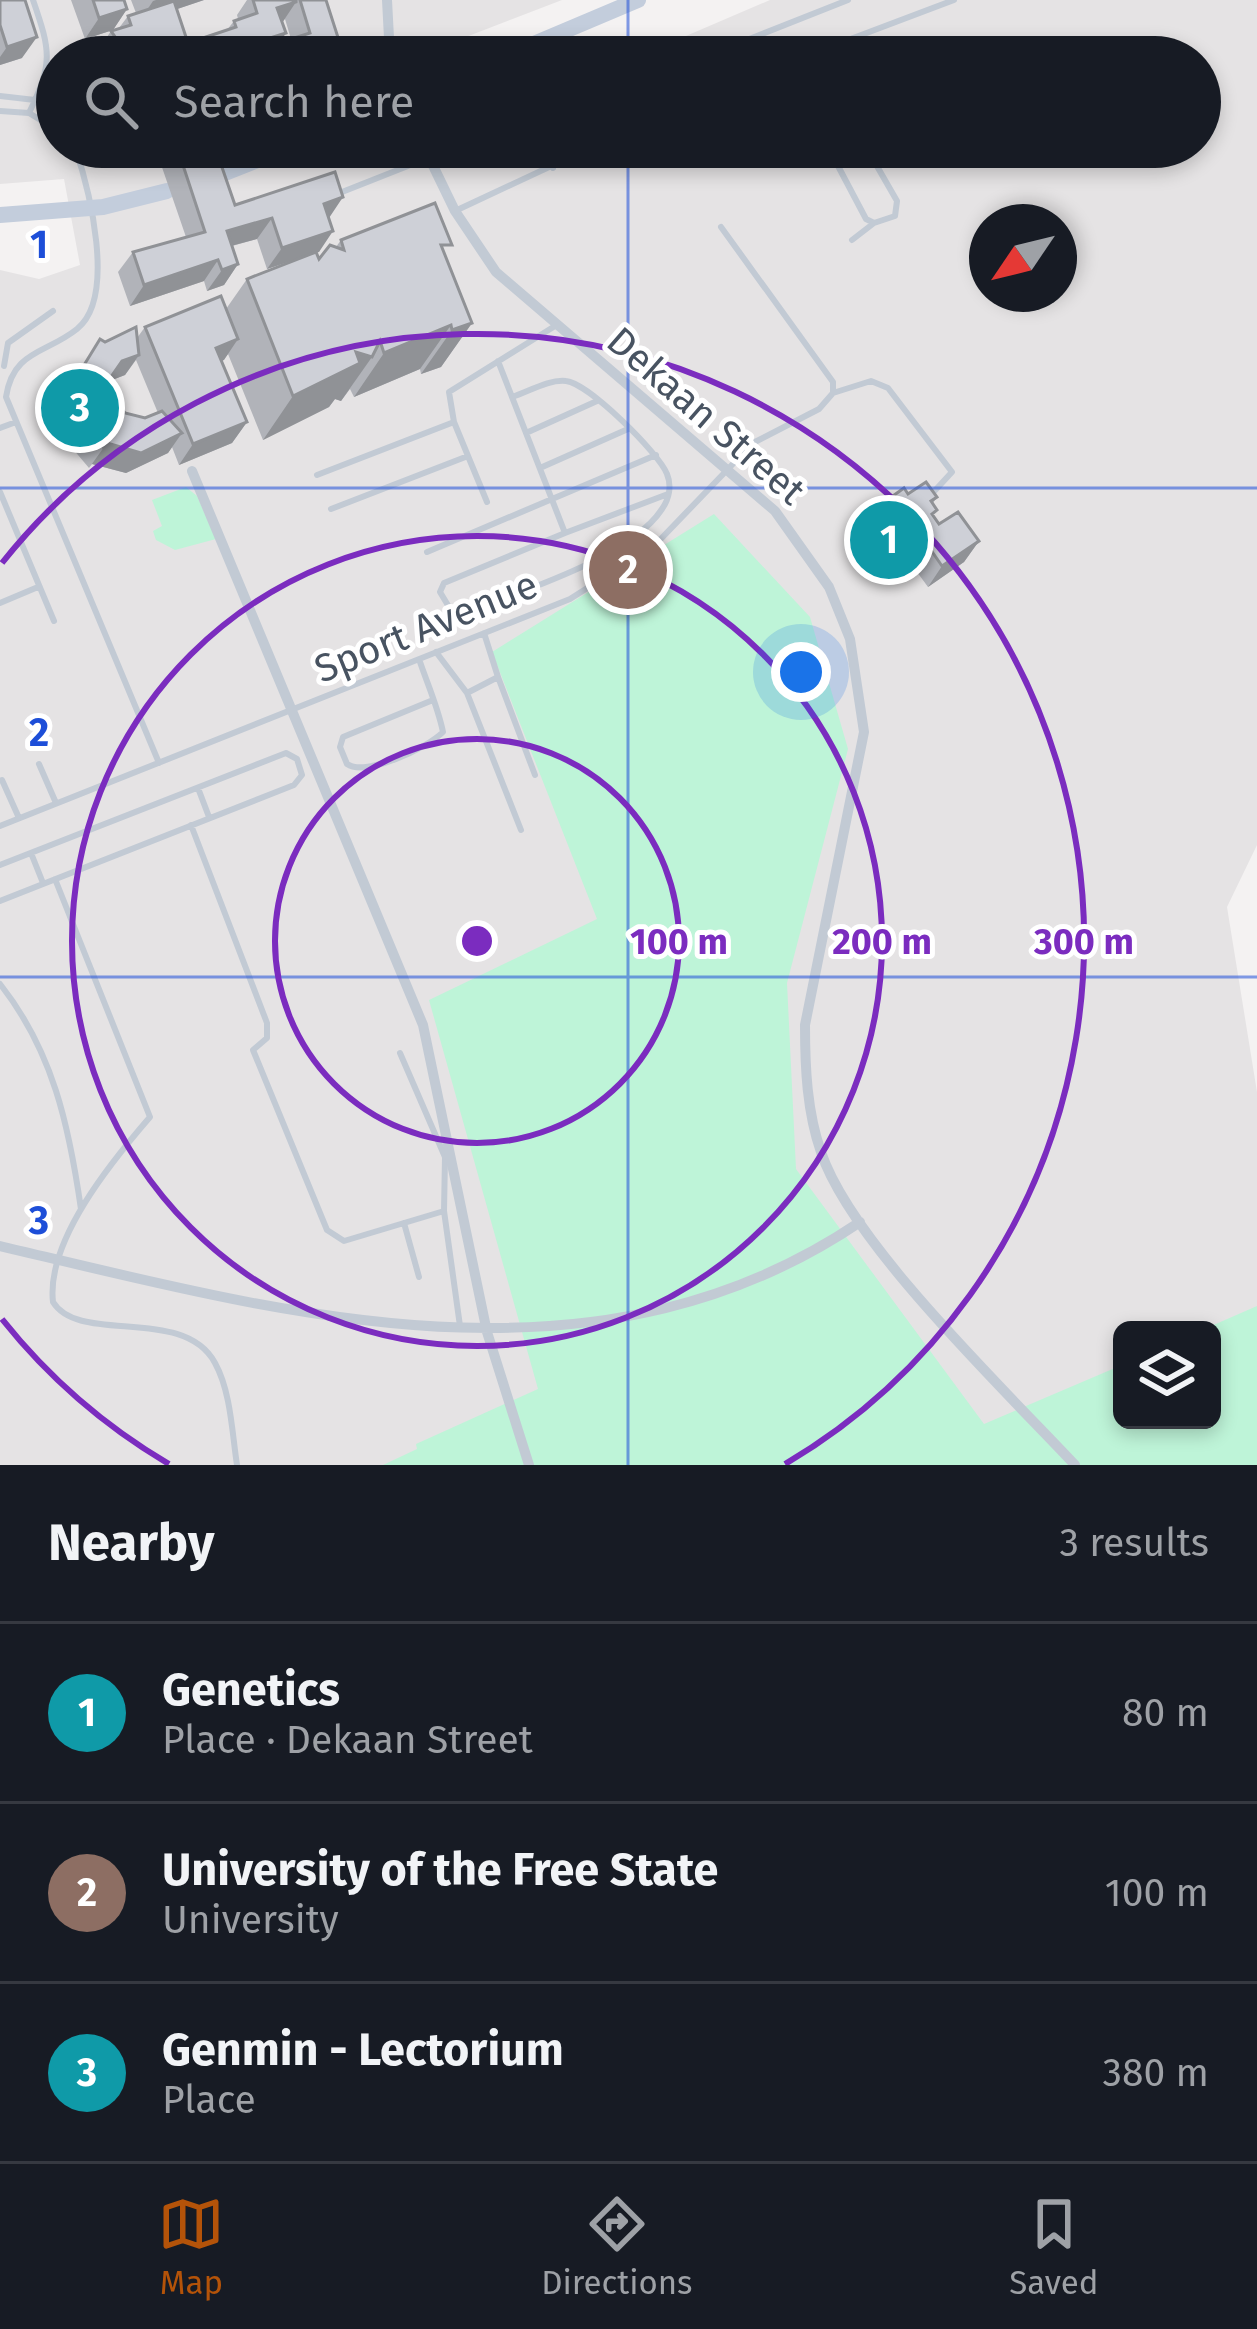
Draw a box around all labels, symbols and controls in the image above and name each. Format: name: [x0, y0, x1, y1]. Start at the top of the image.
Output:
search box: [36, 36, 1221, 168]
icon: search: [78, 69, 144, 135]
text: Search here: [174, 75, 414, 129]
north arrow: [969, 204, 1077, 312]
text: 1: [30, 222, 48, 268]
street label: Dekaan Street: [598, 318, 815, 515]
pin: 3: [41, 363, 119, 453]
pin: 1: [850, 495, 928, 585]
pin: 2: [589, 525, 667, 615]
street label: Sport Avenue: [308, 561, 544, 693]
your location: [771, 642, 831, 702]
text: 2: [29, 710, 49, 756]
centre of rings: [456, 920, 498, 962]
text: 100 m: [630, 920, 728, 964]
text: 200 m: [832, 920, 932, 964]
text: 300 m: [1033, 920, 1134, 964]
text: 3: [28, 1198, 49, 1244]
map controls: [1113, 1321, 1221, 1429]
button: layers: [1113, 1321, 1221, 1429]
text: Nearby: [48, 1512, 214, 1574]
text: 3 results: [1059, 1520, 1209, 1566]
text: Genetics: [162, 1663, 340, 1717]
text: 1: [78, 1690, 96, 1736]
text: 80 m: [1122, 1690, 1209, 1736]
text: Place · Dekaan Street: [162, 1717, 533, 1763]
text: University of the Free State: [162, 1843, 718, 1897]
text: 2: [77, 1870, 97, 1916]
text: 100 m: [1105, 1870, 1209, 1916]
text: University: [162, 1897, 339, 1943]
text: Genmin - Lectorium: [162, 2023, 564, 2077]
text: 3: [77, 2050, 97, 2096]
text: 380 m: [1103, 2050, 1209, 2096]
text: Place: [162, 2077, 256, 2123]
tab: Map: [158, 2191, 224, 2303]
tab: Directions: [541, 2191, 693, 2303]
tab: Saved: [1009, 2191, 1099, 2303]

